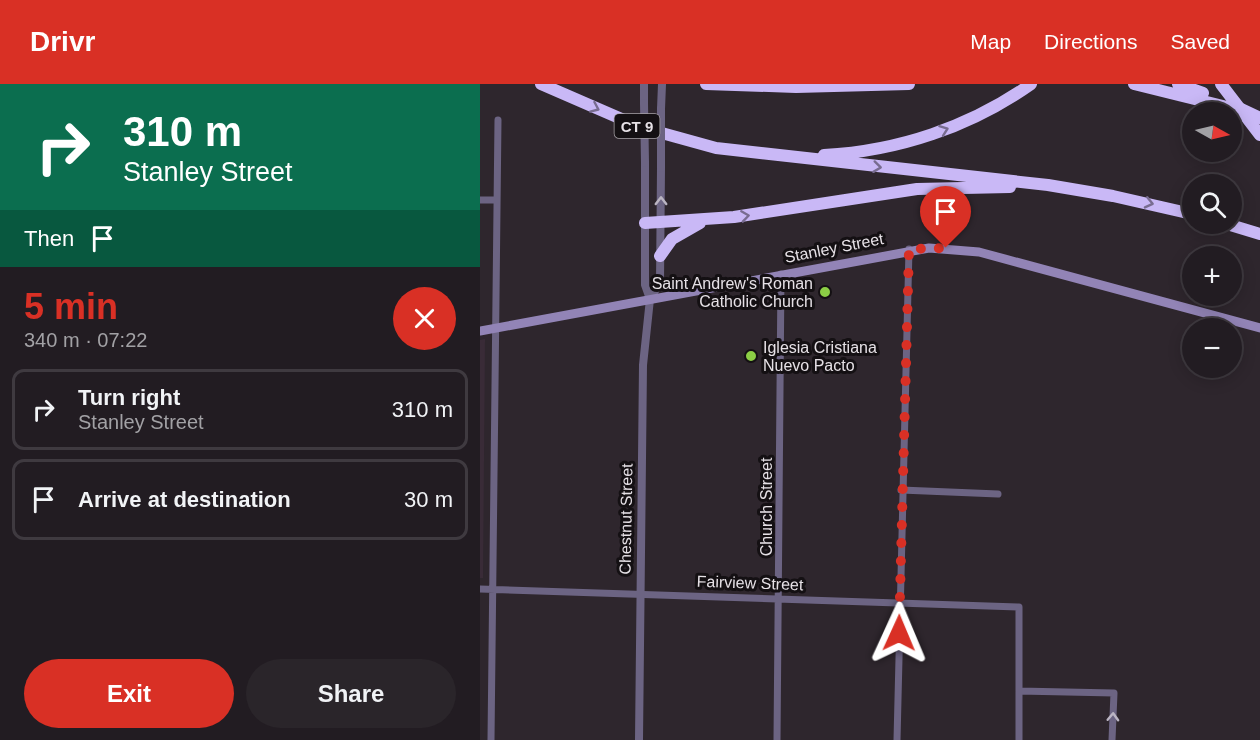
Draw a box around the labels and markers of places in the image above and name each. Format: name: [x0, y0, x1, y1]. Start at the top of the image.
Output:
pin: [920, 186, 971, 248]
place label: Saint Andrew's Roman Catholic Church: [652, 275, 813, 310]
marker: Saint Andrew's Roman Catholic Church: [818, 285, 832, 299]
place label: Iglesia Cristiana Nuevo Pacto: [763, 339, 877, 374]
marker: Iglesia Cristiana Nuevo Pacto: [744, 349, 758, 363]

